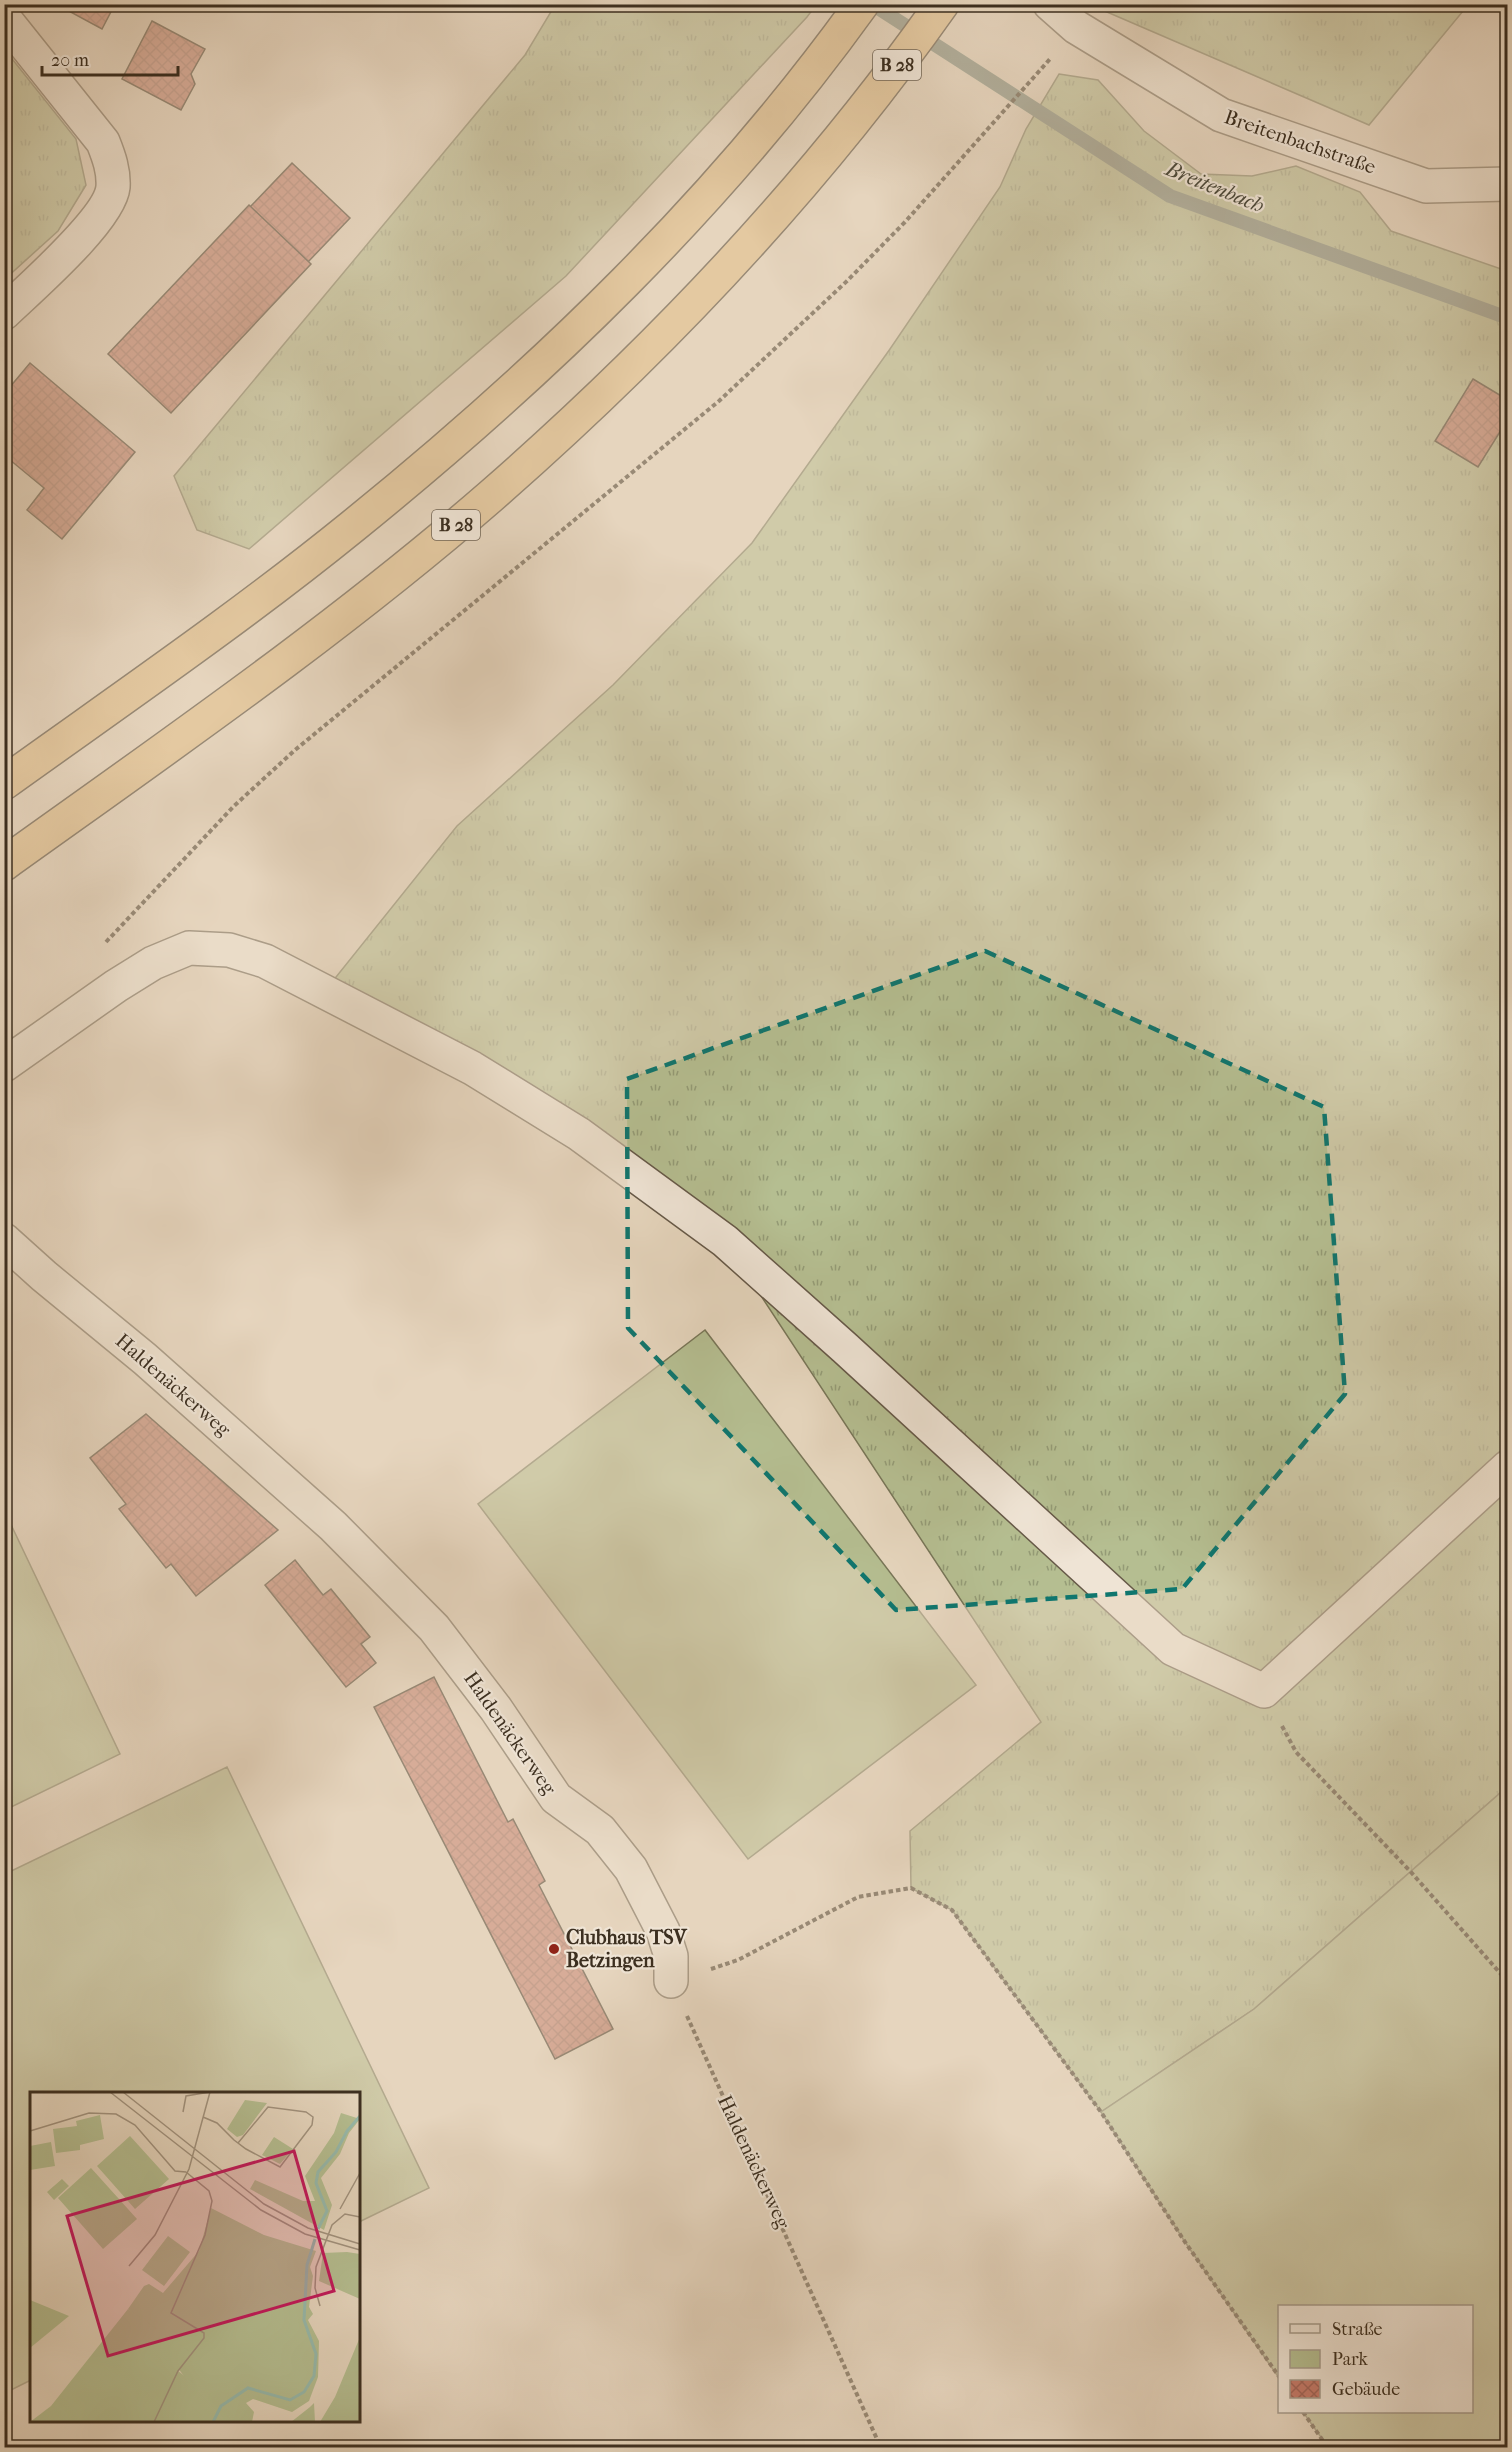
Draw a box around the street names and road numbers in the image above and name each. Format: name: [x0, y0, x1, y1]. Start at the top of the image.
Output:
road number: B 28: [873, 50, 921, 80]
street label: Breitenbachstraße: [1221, 105, 1379, 179]
road number: B 28: [432, 510, 480, 540]
street label: Haldenäckerweg: [111, 1329, 235, 1441]
street label: Haldenäckerweg: [459, 1667, 561, 1799]
street label: Haldenäckerweg: [713, 2092, 795, 2233]

